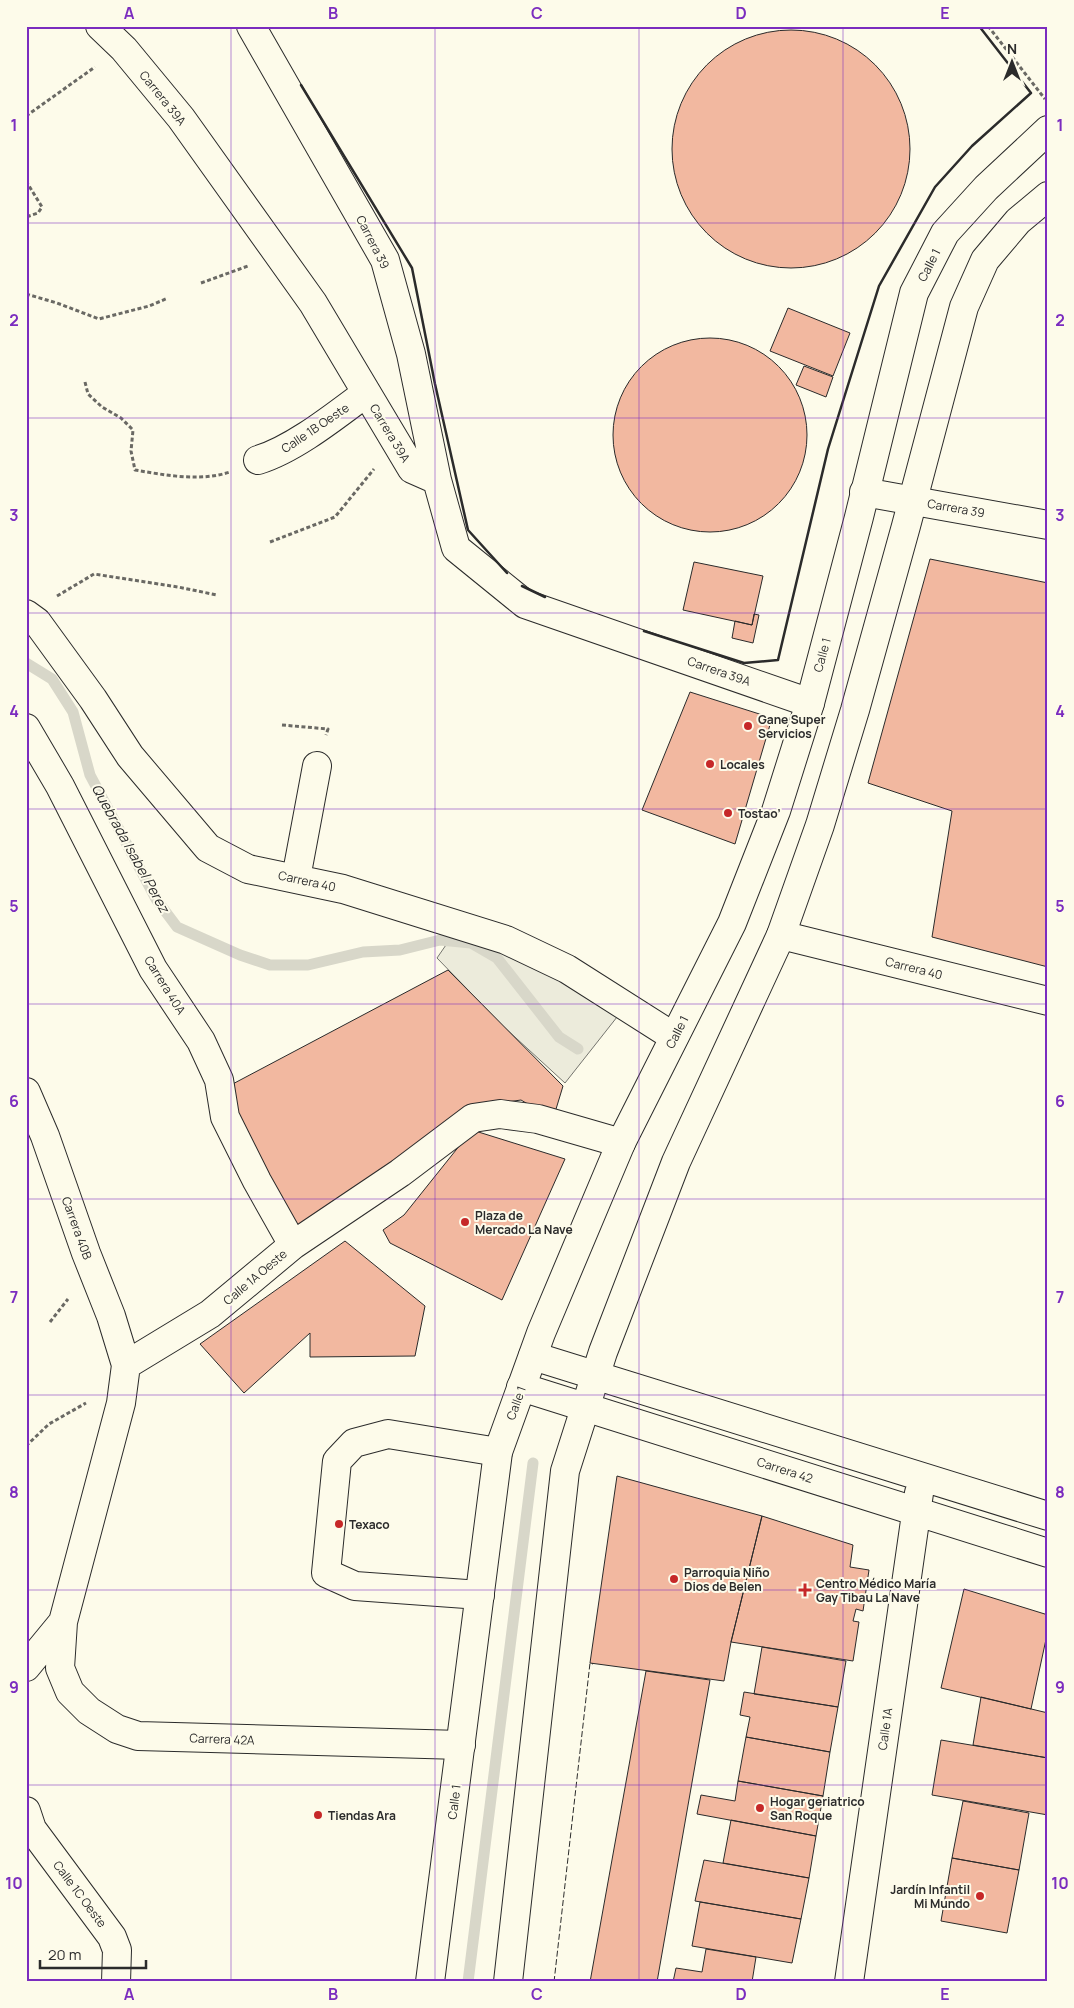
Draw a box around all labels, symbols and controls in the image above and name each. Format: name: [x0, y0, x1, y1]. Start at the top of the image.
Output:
text: A: [124, 2, 135, 24]
text: B: [328, 2, 338, 24]
text: C: [531, 2, 543, 24]
text: D: [735, 2, 747, 24]
text: E: [940, 2, 950, 24]
north arrow: [986, 38, 1036, 88]
text: N: [1007, 39, 1017, 58]
street label: Carrera 39A: [136, 67, 191, 129]
text: 1: [10, 114, 18, 136]
text: 1: [1056, 114, 1064, 136]
street label: Carrera 39: [352, 212, 394, 272]
street label: Calle 1: [913, 246, 945, 284]
text: 2: [9, 309, 19, 331]
text: 2: [1055, 309, 1065, 331]
street label: Calle 1B Oeste: [278, 399, 352, 457]
street label: Carrera 39A: [366, 400, 414, 466]
street label: Carrera 39: [926, 495, 986, 521]
text: 3: [9, 504, 19, 526]
text: 3: [1055, 504, 1065, 526]
street label: Calle 1: [809, 636, 835, 674]
street label: Carrera 39A: [685, 652, 753, 690]
text: 4: [9, 700, 19, 722]
text: 4: [1055, 700, 1065, 722]
place label: Gane Super Servicios: [758, 711, 826, 742]
marker: Gane Super Servicios: [742, 720, 754, 732]
place label: Locales: [720, 756, 765, 773]
marker: Locales: [704, 758, 716, 770]
water label: Quebrada Isabel Perez: [88, 780, 175, 917]
place label: Tostao’: [738, 805, 781, 822]
marker: Tostao’: [722, 807, 734, 819]
street label: Carrera 40: [277, 867, 337, 895]
text: 5: [9, 895, 19, 917]
text: 5: [1055, 895, 1065, 917]
street label: Carrera 40A: [140, 953, 190, 1018]
street label: Carrera 40: [884, 953, 944, 983]
street label: Calle 1: [661, 1013, 693, 1051]
text: 6: [9, 1090, 19, 1112]
text: 6: [1055, 1090, 1065, 1112]
street label: Carrera 40B: [58, 1194, 96, 1262]
place label: Plaza de Mercado La Nave: [475, 1207, 573, 1238]
marker: Plaza de Mercado La Nave: [459, 1216, 471, 1228]
street label: Calle 1A Oeste: [219, 1245, 291, 1309]
text: 7: [10, 1286, 18, 1308]
text: 7: [1056, 1286, 1064, 1308]
street label: Calle 1: [502, 1384, 530, 1422]
street label: Carrera 42: [755, 1453, 815, 1487]
text: 8: [9, 1481, 19, 1503]
text: 8: [1055, 1481, 1065, 1503]
place label: Texaco: [349, 1516, 390, 1533]
marker: Texaco: [333, 1518, 345, 1530]
place label: Parroquia Niño Dios de Belen: [684, 1564, 770, 1595]
marker: Parroquia Niño Dios de Belen: [668, 1573, 680, 1585]
place label: Centro Médico María Gay Tibau La Nave: [816, 1575, 936, 1606]
marker: Centro Médico María Gay Tibau La Nave: [798, 1583, 812, 1597]
text: 9: [9, 1676, 19, 1698]
text: 9: [1055, 1676, 1065, 1698]
street label: Calle 1A: [874, 1706, 896, 1751]
street label: Carrera 42A: [189, 1729, 255, 1749]
street label: Calle 1: [443, 1784, 465, 1820]
place label: Hogar geriatrico San Roque: [770, 1793, 865, 1824]
marker: Hogar geriatrico San Roque: [754, 1802, 766, 1814]
place label: Tiendas Ara: [328, 1807, 396, 1824]
marker: Tiendas Ara: [312, 1809, 324, 1821]
street label: Calle 1C Oeste: [49, 1857, 111, 1931]
text: 10: [5, 1872, 23, 1894]
text: 10: [1051, 1872, 1069, 1894]
place label: Jardín Infantil Mi Mundo: [890, 1881, 970, 1912]
marker: Jardín Infantil Mi Mundo: [974, 1890, 986, 1902]
scale bar: [40, 1938, 146, 1970]
text: 20 m: [48, 1944, 81, 1965]
text: A: [124, 1983, 135, 2005]
text: B: [328, 1983, 338, 2005]
text: C: [531, 1983, 543, 2005]
text: D: [735, 1983, 747, 2005]
text: E: [940, 1983, 950, 2005]

